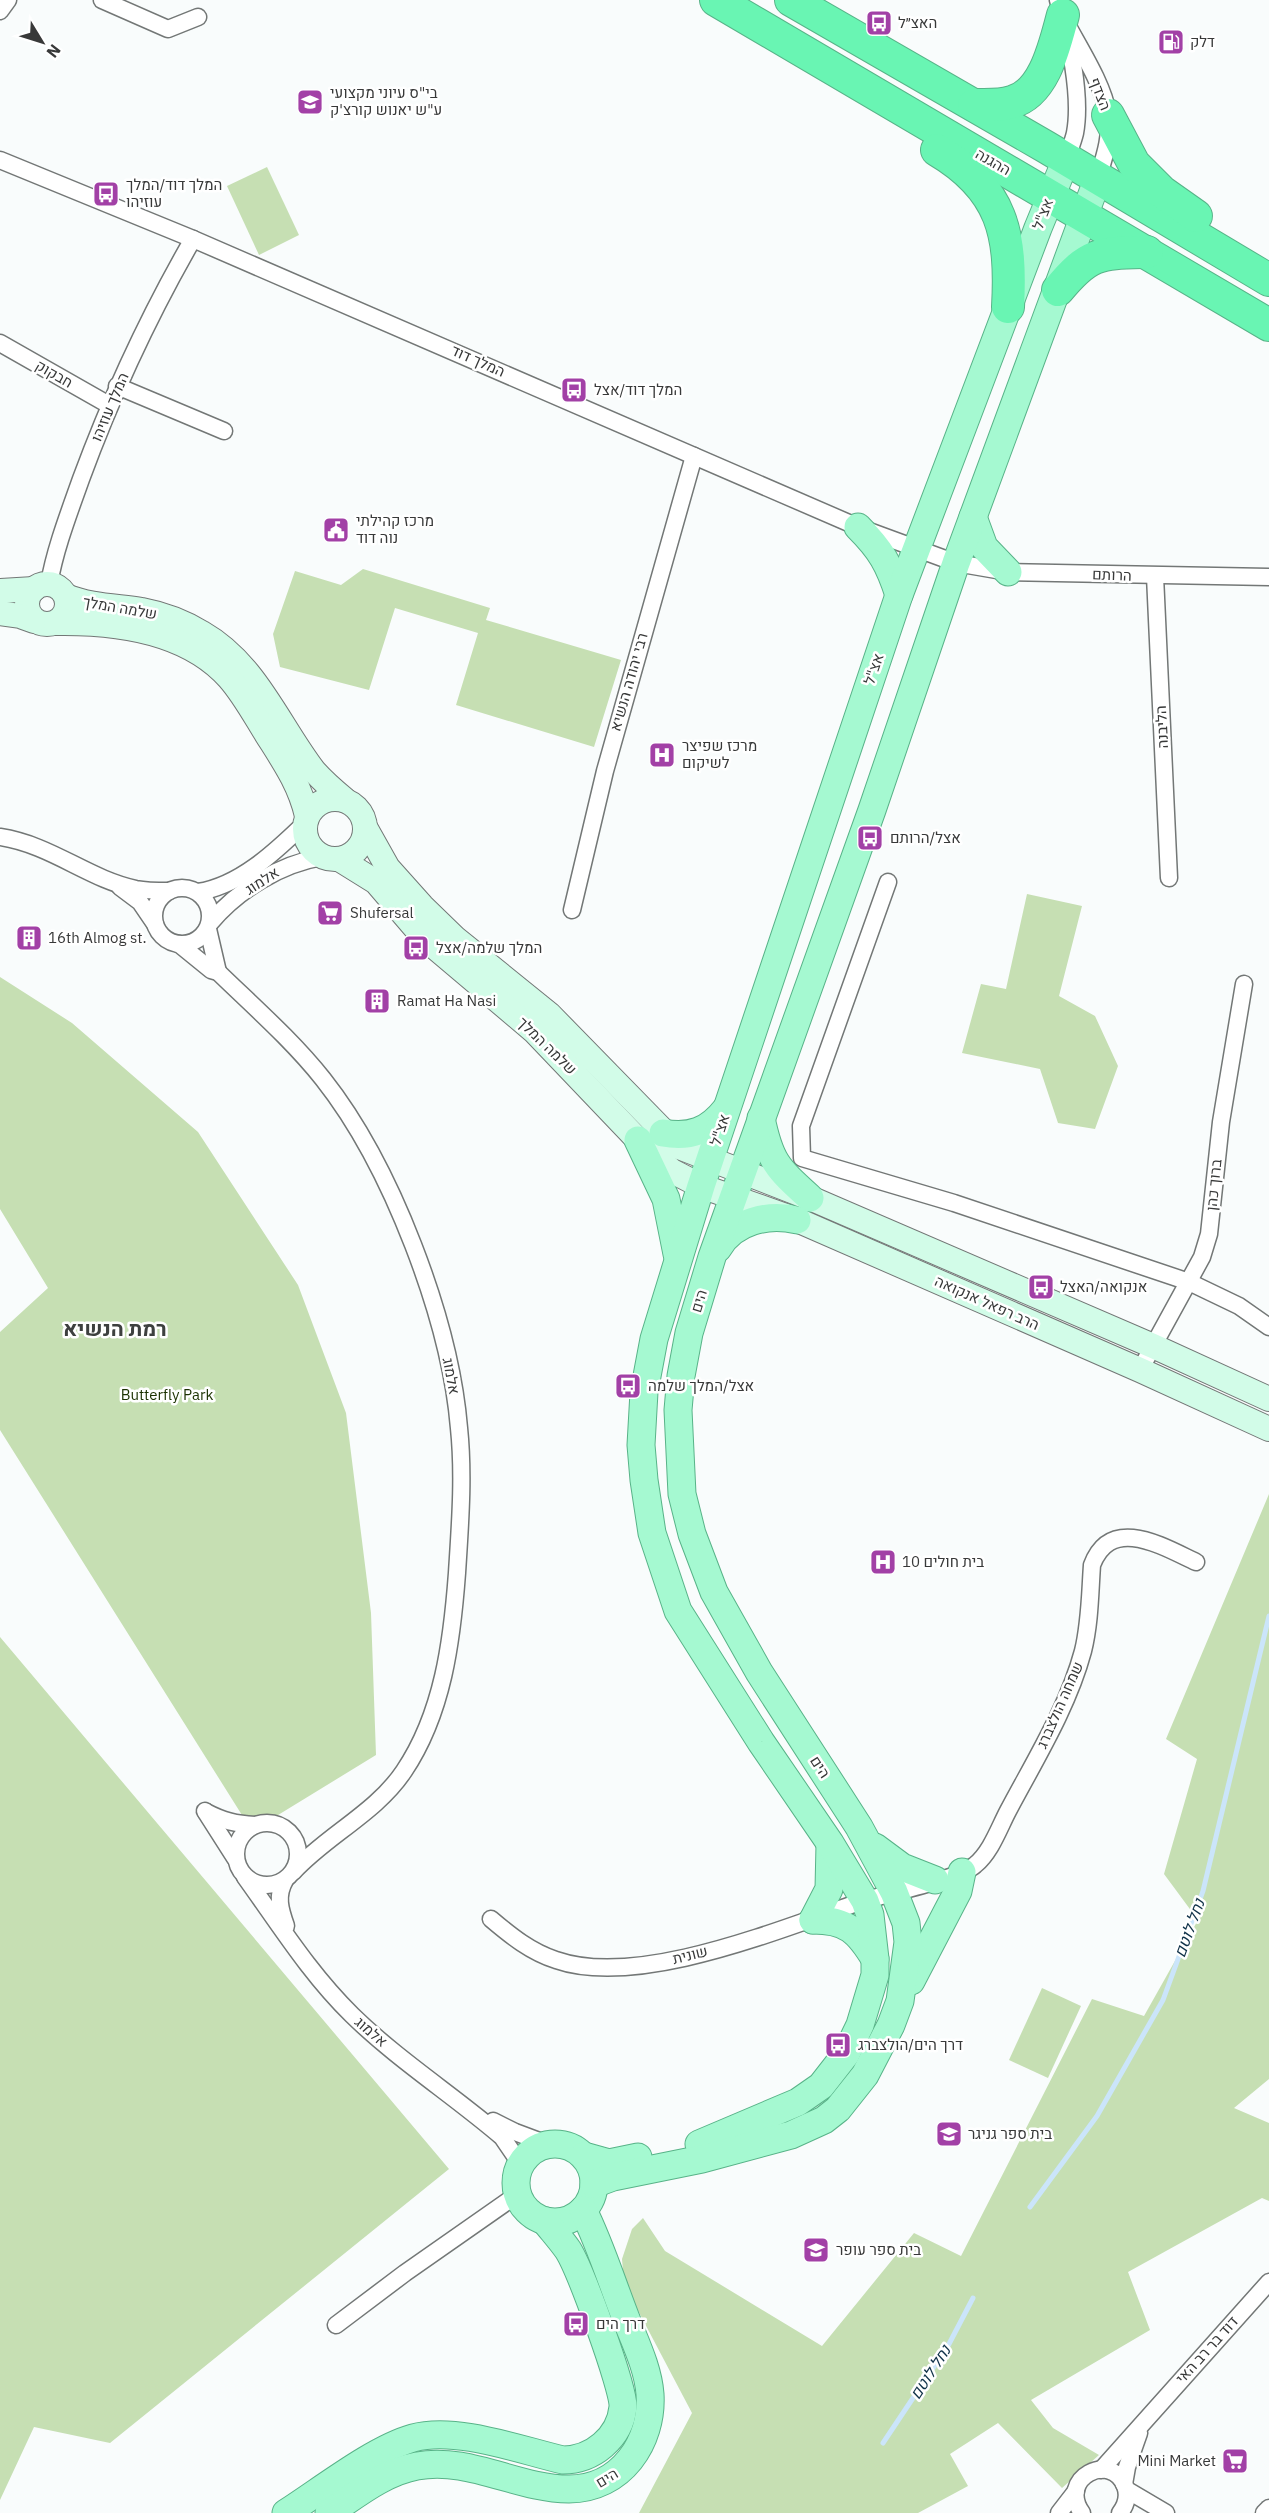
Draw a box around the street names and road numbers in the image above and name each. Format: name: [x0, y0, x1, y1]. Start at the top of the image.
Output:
street label: הצדף: [1086, 75, 1115, 113]
street label: ההגנה: [972, 144, 1014, 179]
street label: אצ"ל: [1028, 196, 1057, 232]
street label: המלך דוד: [448, 340, 508, 381]
street label: חבקוק: [32, 355, 76, 392]
street label: המלך עוזיהו: [86, 369, 133, 444]
street label: הרותם: [1092, 564, 1132, 585]
street label: שלמה המלך: [82, 592, 159, 623]
street label: רבי יהודה הנשיא: [605, 630, 652, 733]
street label: אצ"ל: [859, 651, 888, 687]
street label: הליבנה: [1151, 705, 1172, 749]
street label: אלמוג: [241, 863, 282, 899]
street label: שלמה המלך: [514, 1013, 581, 1079]
street label: אצ"ל: [706, 1112, 733, 1148]
street label: ברוך כהן: [1201, 1158, 1226, 1212]
street label: הרב רפאל אנקואה: [932, 1271, 1042, 1334]
street label: הים: [686, 1287, 711, 1315]
street label: אלמוג: [439, 1356, 464, 1396]
street label: שמחה הולצברג: [1032, 1658, 1087, 1751]
street label: הים: [806, 1752, 835, 1781]
street label: שונית: [670, 1941, 709, 1968]
street label: אלמוג: [351, 2012, 392, 2051]
street label: דוד בר רב האי: [1171, 2312, 1242, 2387]
street label: הים: [592, 2464, 621, 2492]

